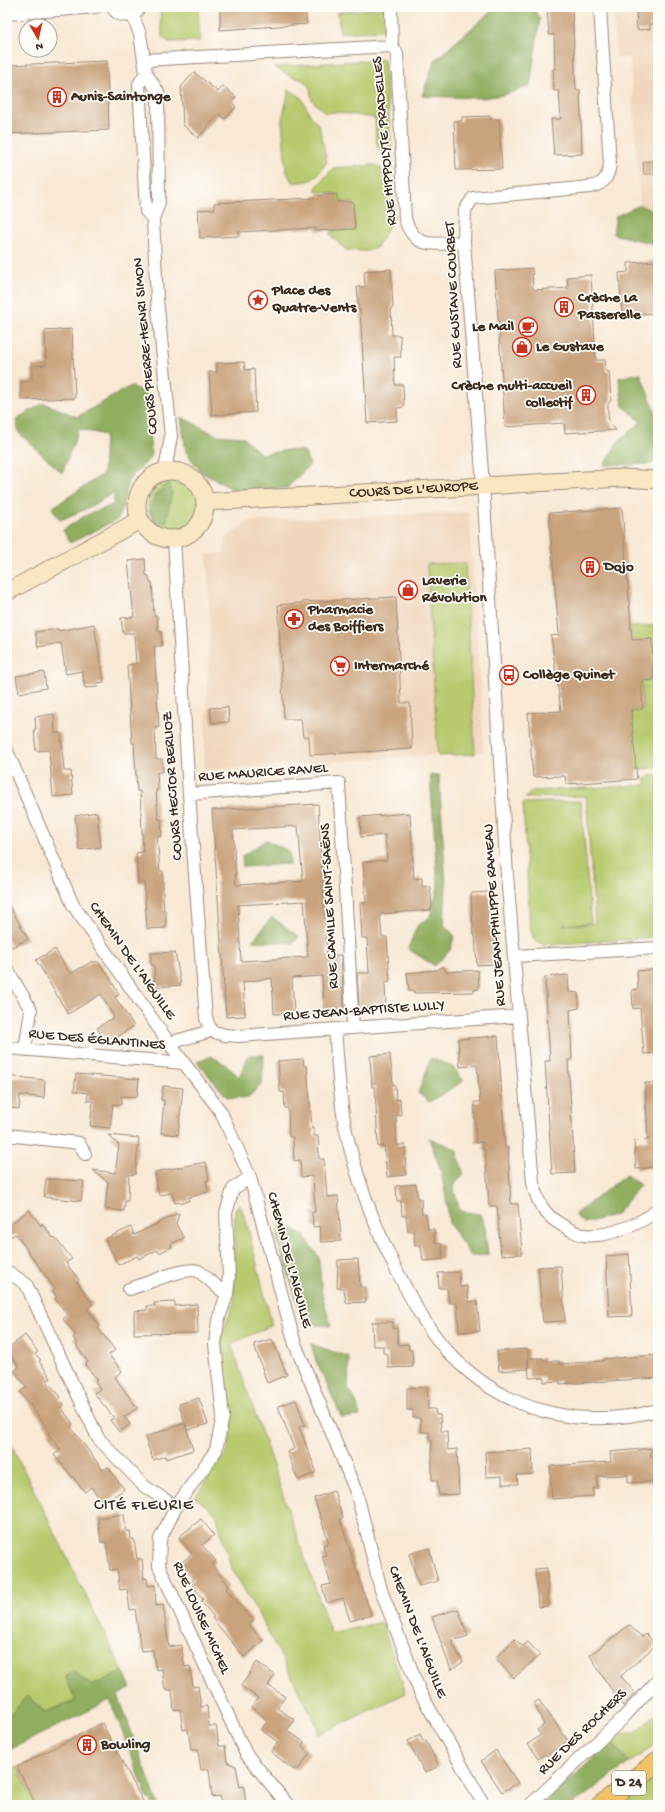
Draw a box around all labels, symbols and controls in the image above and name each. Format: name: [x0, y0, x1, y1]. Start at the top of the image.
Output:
north arrow: [18, 18, 58, 58]
text: N: [35, 39, 44, 52]
street label: RUE HIPPOLYTE PRADELLES: [369, 56, 401, 226]
building icon: Aunis-Saintonge: [46, 86, 68, 108]
place label: Aunis-Saintonge: [70, 88, 172, 106]
street label: RUE GUSTAVE COURBET: [441, 220, 467, 369]
street label: COURS PIERRE-HENRI SIMON: [129, 257, 163, 435]
place label: Place des Quatre-Vents: [271, 282, 358, 317]
place icon: Place des Quatre-Vents: [247, 289, 269, 311]
place label: Crèche La Passerelle: [577, 289, 642, 324]
building icon: Crèche La Passerelle: [553, 296, 575, 318]
cafe icon: Le Mail: [517, 316, 539, 338]
place label: Le Mail: [472, 318, 515, 336]
shop icon: Le Gustave: [511, 336, 533, 358]
place label: Le Gustave: [536, 338, 605, 356]
place label: Crèche multi-accueil collectif: [450, 377, 573, 412]
building icon: Crèche multi-accueil collectif: [575, 384, 597, 406]
street label: COURS DE L'EUROPE: [349, 477, 479, 503]
building icon: Dojo: [579, 556, 601, 578]
place label: Dojo: [602, 558, 634, 576]
place label: Laverie Révolution: [421, 572, 488, 607]
shop icon: Laverie Révolution: [397, 579, 419, 601]
place label: Pharmacie des Boiffiers: [307, 601, 385, 636]
pharmacy icon: Pharmacie des Boiffiers: [283, 608, 305, 630]
supermarket icon: Intermarché: [329, 655, 351, 677]
place label: Intermarché: [354, 657, 430, 675]
bus stop icon: Collège Quinet: [498, 664, 520, 686]
place label: Collège Quinet: [522, 666, 616, 684]
street label: COURS HECTOR BERLIOZ: [159, 711, 187, 861]
street label: RUE MAURICE RAVEL: [198, 759, 329, 787]
street label: RUE CAMILLE SAINT-SAËNS: [317, 823, 343, 989]
street label: RUE JEAN-PHILIPPE RAMEAU: [480, 823, 510, 1007]
street label: CHEMIN DE L'AIGUILLE: [85, 899, 180, 1024]
street label: RUE JEAN-BAPTISTE LULLY: [283, 996, 445, 1026]
street label: RUE DES ÉGLANTINES: [28, 1025, 166, 1055]
street label: CHEMIN DE L'AIGUILLE: [262, 1190, 316, 1331]
district label: CITÉ FLEURIE: [94, 1497, 194, 1516]
street label: RUE LOUISE MICHEL: [168, 1559, 234, 1678]
street label: CHEMIN DE L'AIGUILLE: [384, 1563, 451, 1701]
street label: RUE DES ROCHERS: [535, 1685, 631, 1779]
building icon: Bowling: [76, 1734, 98, 1756]
place label: Bowling: [100, 1736, 151, 1754]
road number: D 24: [612, 1771, 646, 1795]

